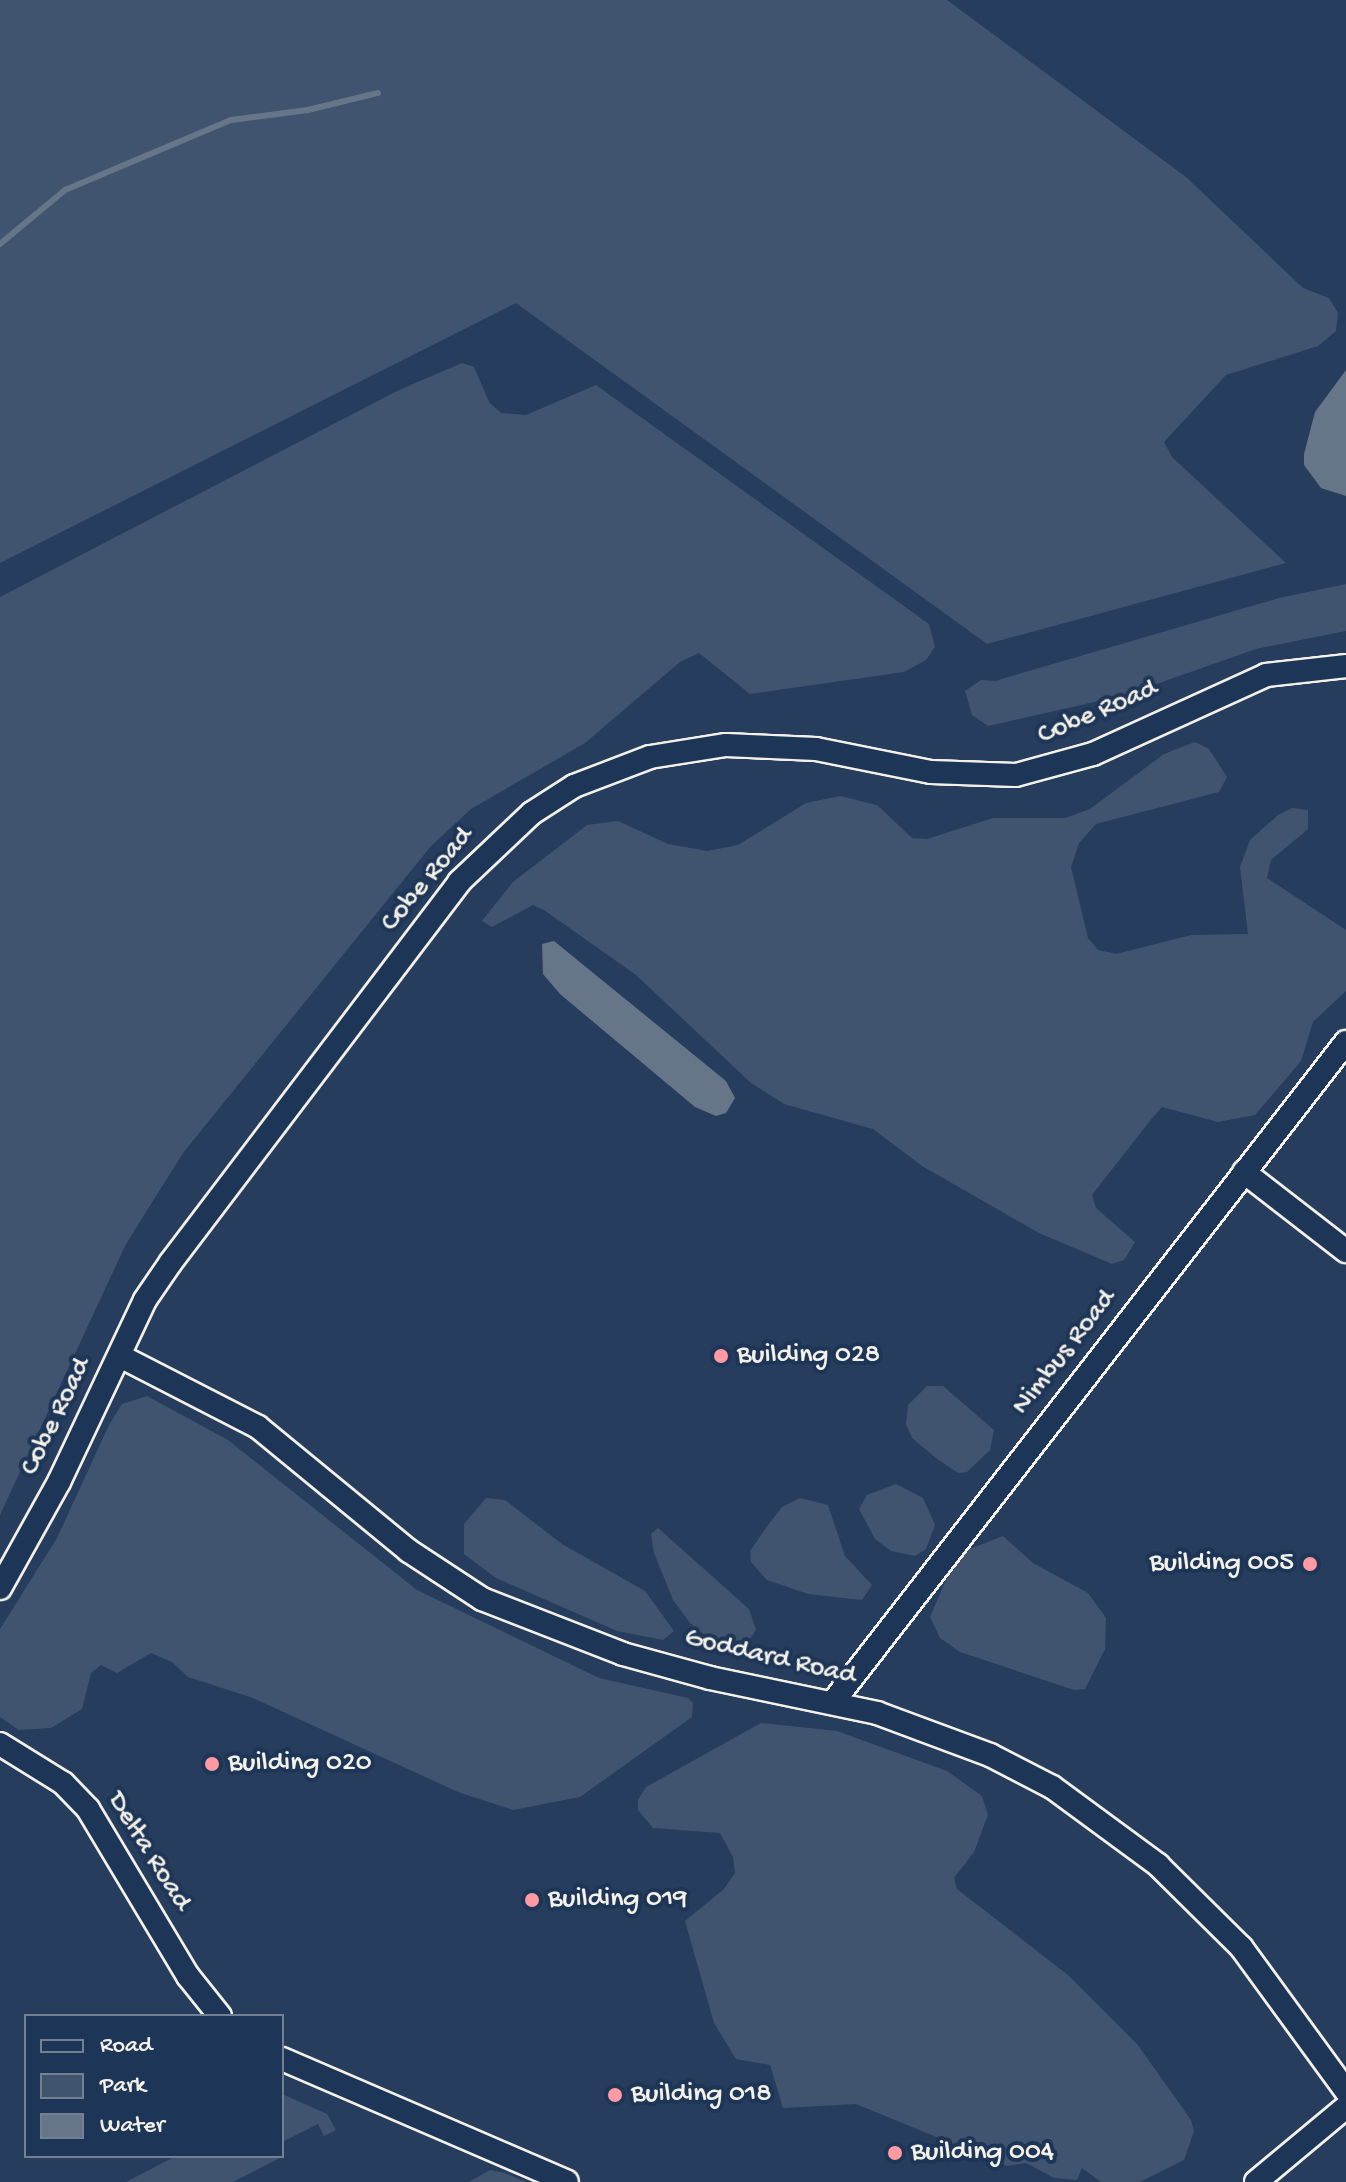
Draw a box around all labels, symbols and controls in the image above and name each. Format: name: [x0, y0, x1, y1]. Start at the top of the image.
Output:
street label: Cobe Road: [1033, 673, 1163, 753]
street label: Cobe Road: [374, 821, 482, 939]
street label: Nimbus Road: [1006, 1283, 1124, 1423]
place label: Building 028: [737, 1339, 880, 1373]
marker: Building 028: [712, 1347, 730, 1365]
street label: Cobe Road: [14, 1353, 100, 1481]
place label: Building 005: [1149, 1547, 1294, 1581]
marker: Building 005: [1301, 1555, 1319, 1573]
street label: Goddard Road: [681, 1622, 859, 1694]
place label: Building 020: [228, 1747, 372, 1781]
marker: Building 020: [203, 1755, 221, 1773]
street label: Delta Road: [98, 1786, 198, 1918]
place label: Building 019: [548, 1883, 687, 1917]
marker: Building 019: [523, 1891, 541, 1909]
legend: [24, 2014, 284, 2158]
text: Road: [100, 2032, 152, 2061]
text: Park: [100, 2072, 146, 2101]
place label: Building 018: [631, 2078, 772, 2112]
marker: Building 018: [606, 2086, 624, 2104]
text: Water: [100, 2112, 164, 2141]
place label: Building 004: [911, 2136, 1054, 2170]
marker: Building 004: [886, 2144, 904, 2162]

